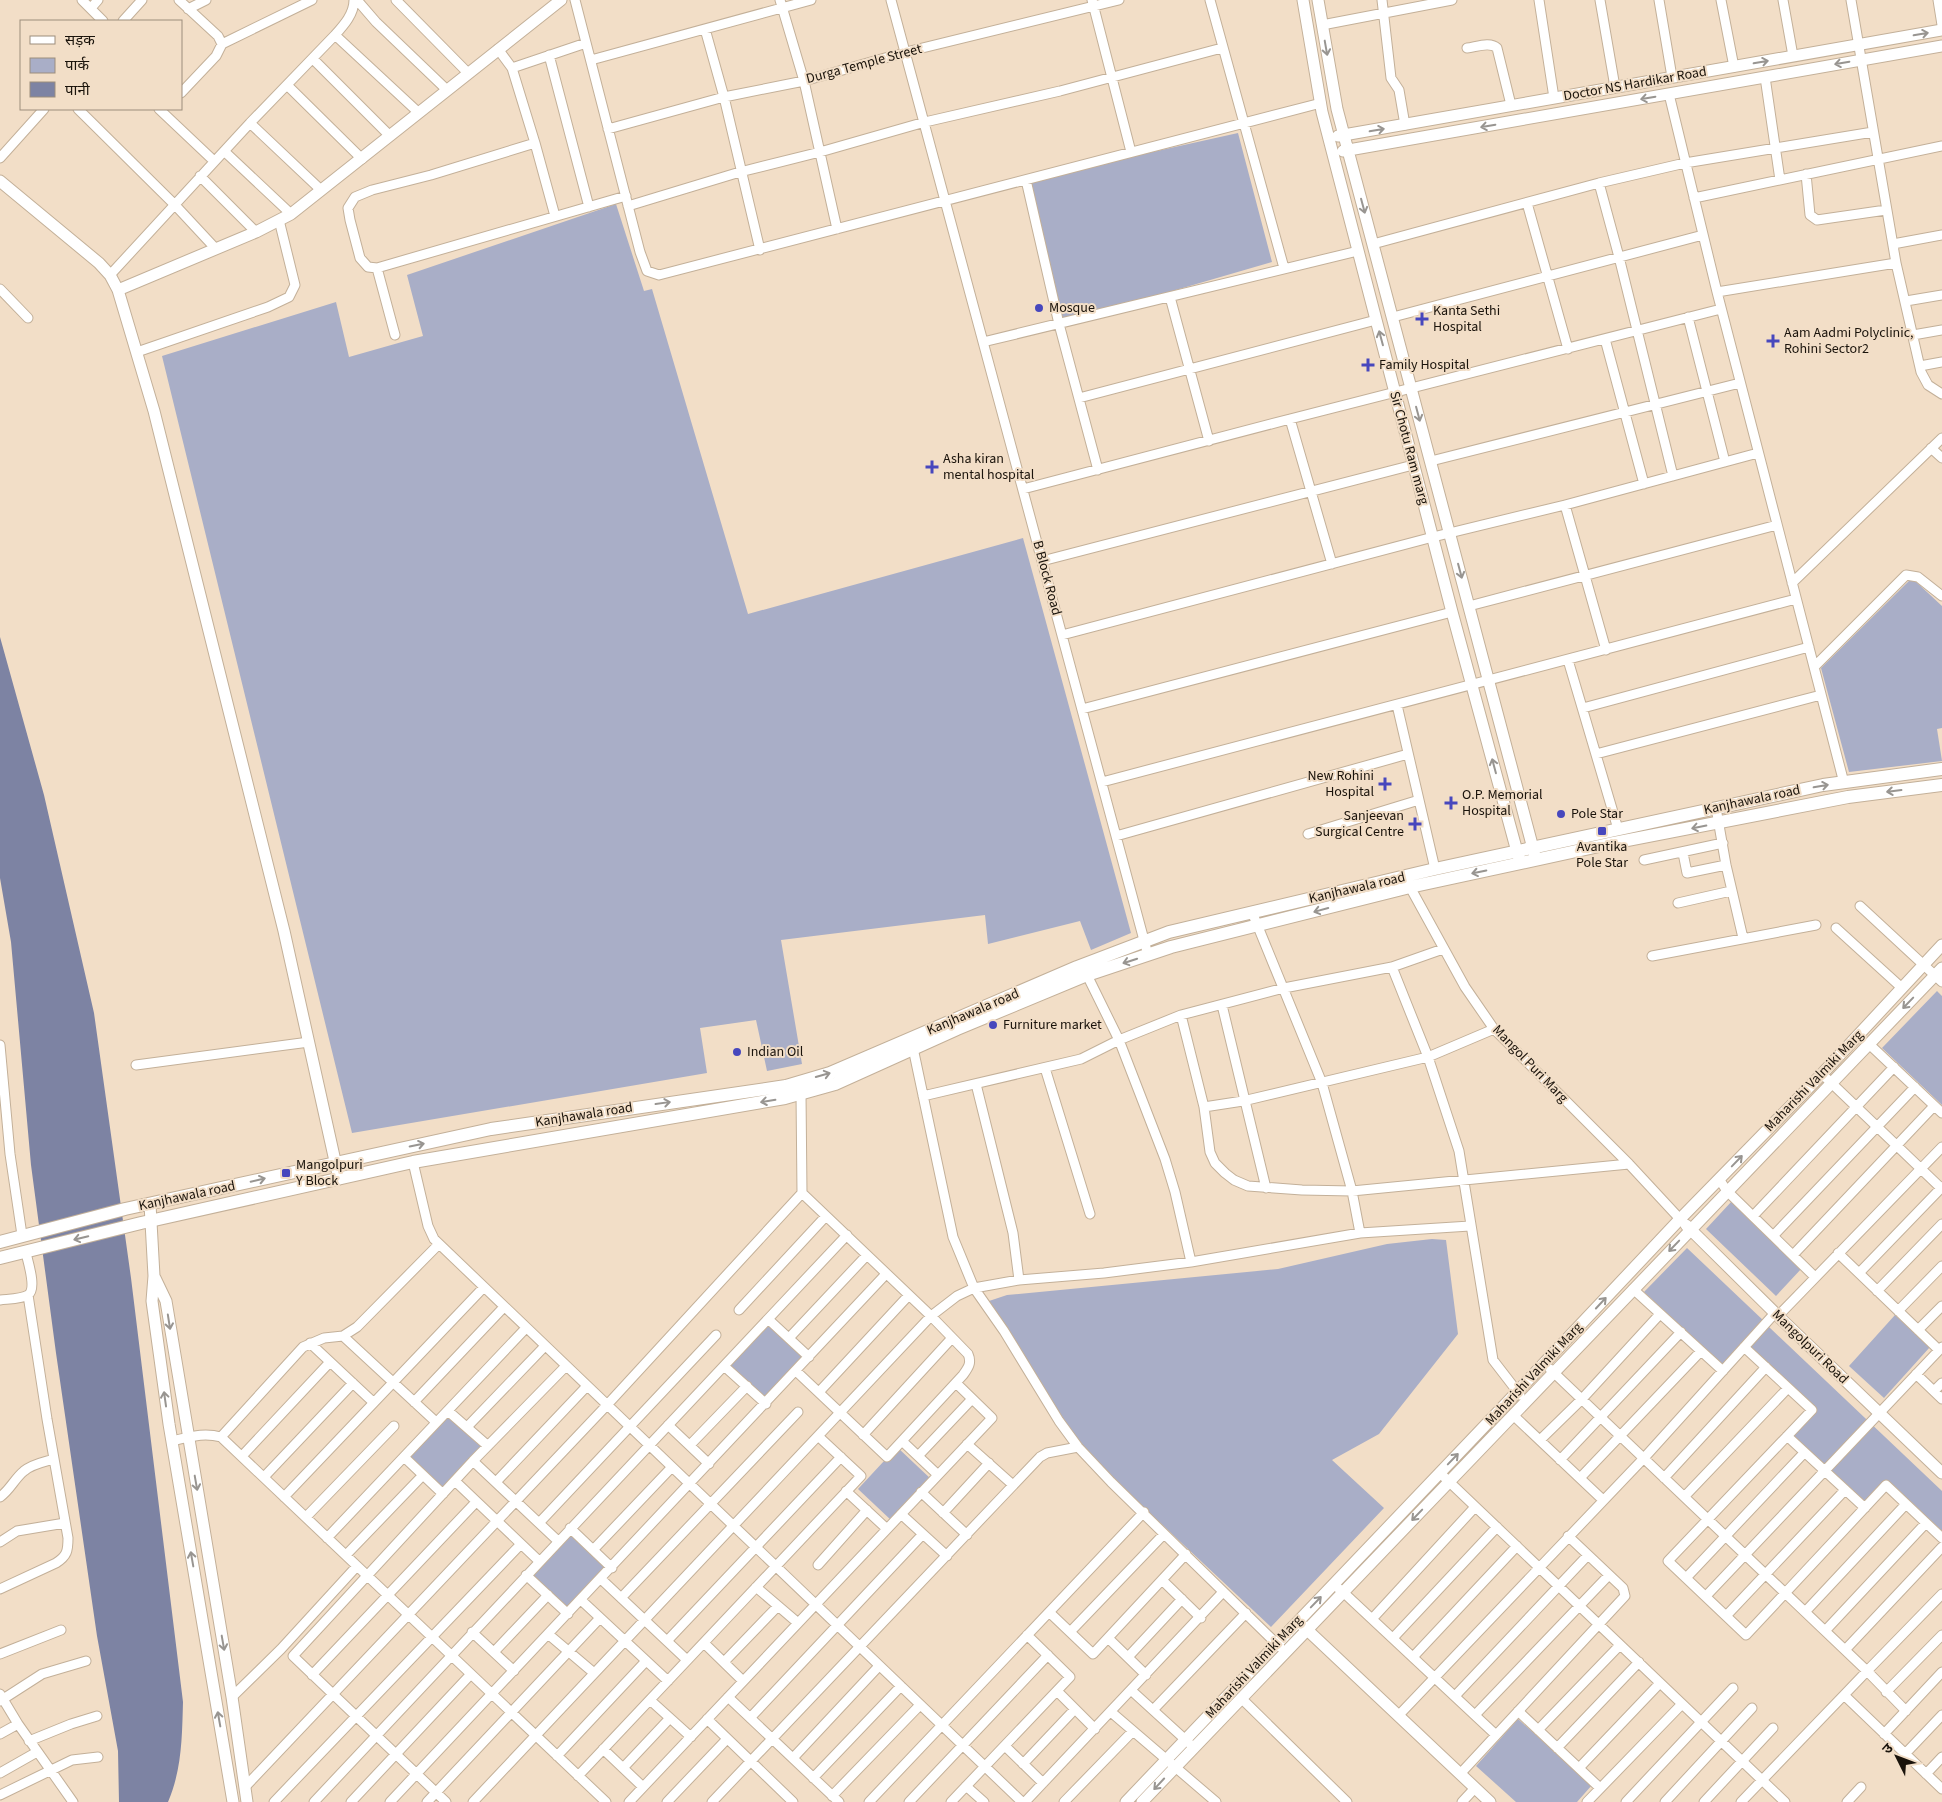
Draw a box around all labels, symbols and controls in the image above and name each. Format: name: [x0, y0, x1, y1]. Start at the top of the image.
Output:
legend: [20, 20, 182, 110]
one-way arrow: [1913, 29, 1929, 39]
text: सड़क: [65, 30, 95, 51]
street label: Durga Temple Street: [804, 39, 924, 89]
one-way arrow: [1322, 40, 1332, 56]
text: पार्क: [65, 55, 89, 76]
one-way arrow: [1753, 56, 1769, 66]
one-way arrow: [1835, 59, 1851, 69]
street label: Doctor NS Hardikar Road: [1562, 62, 1708, 106]
text: पानी: [65, 80, 91, 101]
one-way arrow: [1640, 93, 1656, 103]
one-way arrow: [1480, 122, 1496, 132]
one-way arrow: [1369, 124, 1385, 134]
one-way arrow: [1359, 198, 1369, 214]
place label: Mosque: [1049, 298, 1095, 318]
place label: Kanta Sethi Hospital: [1433, 301, 1500, 337]
marker: Mosque: [1033, 302, 1045, 314]
marker: Kanta Sethi Hospital: [1415, 312, 1429, 326]
place label: Aam Aadmi Polyclinic, Rohini Sector2: [1784, 323, 1914, 359]
one-way arrow: [1376, 331, 1385, 347]
marker: Aam Aadmi Polyclinic, Rohini Sector2: [1766, 334, 1780, 348]
place label: Family Hospital: [1379, 355, 1470, 375]
marker: Family Hospital: [1361, 358, 1375, 372]
street label: Sir Chotu Ram marg: [1384, 389, 1434, 507]
one-way arrow: [1414, 405, 1424, 421]
place label: Asha kiran mental hospital: [943, 449, 1035, 485]
marker: Asha kiran mental hospital: [925, 460, 939, 474]
street label: B Block Road: [1027, 538, 1067, 618]
one-way arrow: [1456, 563, 1465, 579]
one-way arrow: [1488, 758, 1498, 774]
place label: New Rohini Hospital: [1307, 766, 1374, 802]
marker: New Rohini Hospital: [1378, 777, 1392, 791]
street label: Kanjhawala road: [1702, 780, 1802, 820]
one-way arrow: [1812, 780, 1828, 790]
place label: O.P. Memorial Hospital: [1462, 785, 1543, 821]
one-way arrow: [1886, 786, 1902, 796]
marker: O.P. Memorial Hospital: [1444, 796, 1458, 810]
place label: Pole Star: [1571, 804, 1623, 824]
place label: Sanjeevan Surgical Centre: [1315, 806, 1404, 842]
marker: Pole Star: [1555, 808, 1567, 820]
marker: Sanjeevan Surgical Centre: [1408, 817, 1422, 831]
one-way arrow: [1692, 822, 1708, 832]
marker: Avantika Pole Star: [1596, 825, 1608, 837]
place label: Avantika Pole Star: [1576, 837, 1628, 873]
street label: Kanjhawala road: [1307, 867, 1407, 909]
one-way arrow: [1472, 868, 1488, 877]
one-way arrow: [1314, 906, 1330, 916]
one-way arrow: [1123, 956, 1139, 966]
street label: Kanjhawala road: [924, 984, 1022, 1040]
one-way arrow: [1902, 997, 1914, 1009]
place label: Furniture market: [1003, 1015, 1102, 1035]
marker: Furniture market: [987, 1019, 999, 1031]
street label: Mangol Puri Marg: [1488, 1021, 1572, 1107]
street label: Maharishi Valmiki Marg: [1760, 1026, 1868, 1136]
place label: Indian Oil: [747, 1042, 804, 1062]
marker: Indian Oil: [731, 1046, 743, 1058]
one-way arrow: [815, 1070, 831, 1080]
one-way arrow: [760, 1096, 776, 1106]
street label: Kanjhawala road: [534, 1097, 634, 1133]
one-way arrow: [655, 1098, 671, 1108]
one-way arrow: [409, 1140, 425, 1149]
one-way arrow: [1731, 1154, 1743, 1167]
place label: Mangolpuri Y Block: [295, 1155, 363, 1191]
marker: Mangolpuri Y Block: [280, 1167, 292, 1179]
one-way arrow: [250, 1175, 266, 1184]
street label: Kanjhawala road: [137, 1176, 237, 1216]
one-way arrow: [74, 1234, 90, 1243]
one-way arrow: [1668, 1240, 1680, 1252]
one-way arrow: [1595, 1297, 1607, 1310]
street label: Mangolpuri Road: [1767, 1305, 1853, 1389]
one-way arrow: [165, 1314, 175, 1330]
street label: Maharishi Valmiki Marg: [1481, 1318, 1587, 1430]
one-way arrow: [160, 1391, 170, 1407]
one-way arrow: [1447, 1453, 1459, 1466]
one-way arrow: [191, 1474, 201, 1490]
one-way arrow: [1411, 1509, 1423, 1522]
one-way arrow: [187, 1552, 197, 1568]
one-way arrow: [1310, 1596, 1322, 1608]
street label: Maharishi Valmiki Marg: [1201, 1611, 1307, 1723]
one-way arrow: [218, 1634, 228, 1650]
one-way arrow: [214, 1712, 224, 1728]
north arrow: [1872, 1732, 1922, 1782]
text: उ: [1878, 1739, 1899, 1759]
one-way arrow: [1153, 1778, 1165, 1790]

